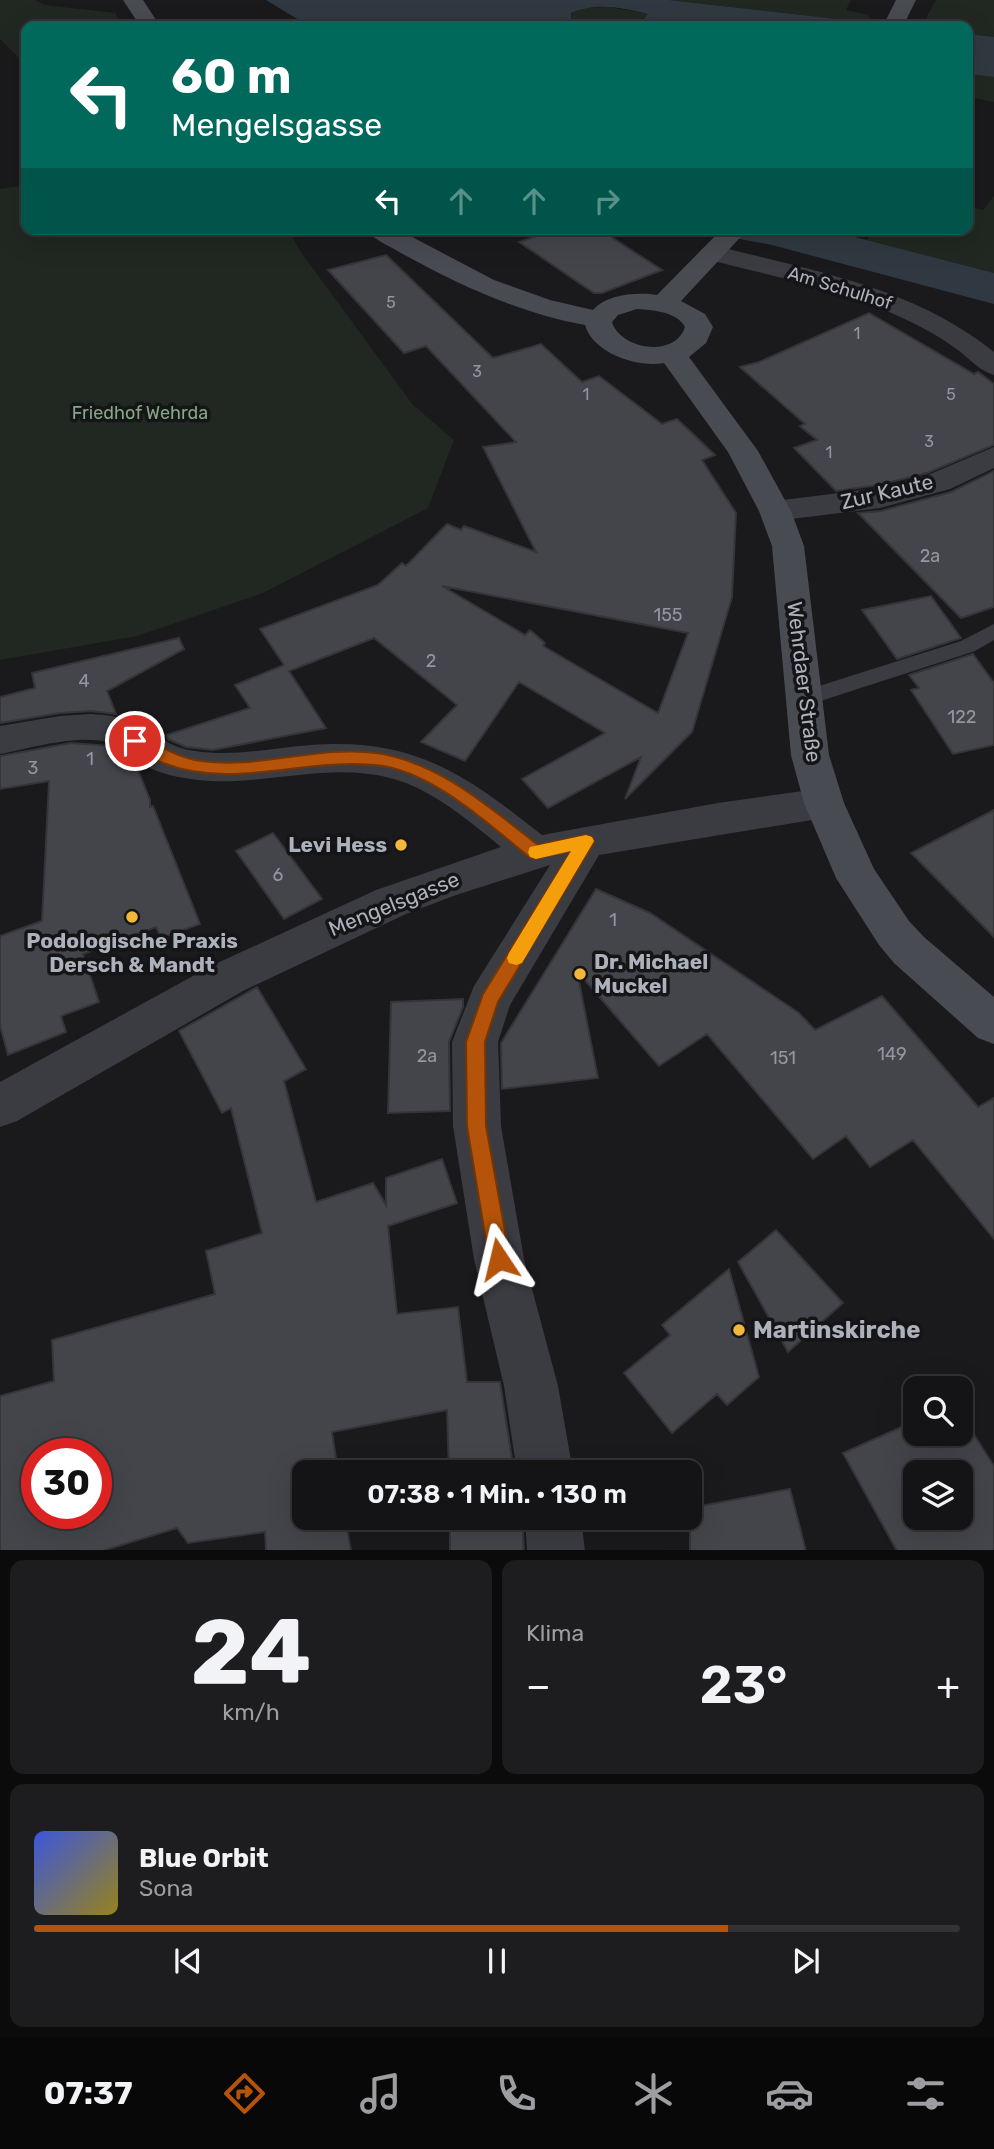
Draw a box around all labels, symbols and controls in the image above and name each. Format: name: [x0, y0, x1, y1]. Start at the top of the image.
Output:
text: 60 m: [171, 47, 292, 105]
icon: left: [56, 49, 147, 140]
text: Mengelsgasse: [171, 106, 382, 144]
icon: left: [369, 182, 407, 220]
icon: ahead: [442, 182, 480, 220]
icon: ahead: [515, 182, 553, 220]
icon: right: [588, 182, 626, 220]
street label: Am Schulhof: [785, 262, 895, 314]
house number: 5: [386, 293, 396, 312]
house number: 1: [854, 324, 860, 343]
house number: 3: [472, 362, 482, 381]
house number: 1: [583, 385, 589, 404]
house number: 5: [946, 385, 956, 404]
park label: Friedhof Wehrda: [72, 402, 208, 424]
house number: 3: [924, 432, 934, 451]
house number: 1: [826, 443, 832, 462]
street label: Zur Kaute: [838, 469, 936, 514]
house number: 2a: [920, 545, 940, 567]
street label: Wehrdaer Straße: [782, 600, 827, 764]
house number: 155: [653, 604, 683, 626]
house number: 2: [426, 650, 436, 672]
house number: 4: [78, 670, 90, 692]
house number: 122: [948, 706, 976, 728]
pin: [105, 711, 165, 771]
icon: arrive: [116, 722, 154, 760]
house number: 1: [86, 748, 94, 770]
house number: 3: [28, 757, 38, 779]
place label: Levi Hess: [288, 832, 387, 857]
marker: Levi Hess: [393, 837, 409, 853]
house number: 6: [273, 864, 284, 886]
street label: Mengelsgasse: [325, 866, 463, 941]
marker: Podologische Praxis Dersch & Mandt: [124, 909, 140, 925]
house number: 1: [609, 909, 617, 931]
place label: Podologische Praxis Dersch & Mandt: [26, 928, 238, 977]
place label: Dr. Michael Muckel: [594, 949, 708, 998]
marker: Dr. Michael Muckel: [572, 966, 588, 982]
house number: 149: [877, 1043, 907, 1065]
house number: 2a: [417, 1045, 437, 1067]
house number: 151: [770, 1047, 796, 1069]
position arrow: [462, 1222, 536, 1296]
place label: Martinskirche: [753, 1316, 920, 1344]
marker: Martinskirche: [731, 1322, 747, 1338]
map controls: [903, 1376, 973, 1530]
button: search: [903, 1376, 973, 1446]
speed limit sign: 30: [21, 1438, 112, 1529]
button: layers: [903, 1460, 973, 1530]
text: 07:38 · 1 Min. · 130 m: [367, 1479, 627, 1510]
text: 24: [191, 1598, 311, 1706]
text: Klima: [526, 1619, 584, 1647]
text: 23°: [700, 1654, 787, 1716]
text: −: [526, 1663, 551, 1709]
text: +: [936, 1663, 960, 1709]
text: km/h: [222, 1698, 280, 1726]
text: Blue Orbit: [139, 1843, 269, 1874]
text: Sona: [139, 1874, 193, 1902]
icon: previous: [169, 1942, 207, 1980]
icon: pause: [478, 1942, 516, 1980]
icon: next: [787, 1942, 825, 1980]
icon: directions: [220, 2069, 269, 2118]
icon: music: [356, 2069, 405, 2118]
icon: phone: [492, 2069, 541, 2118]
icon: climate: [629, 2069, 678, 2118]
icon: car: [765, 2069, 814, 2118]
icon: filters: [901, 2069, 950, 2118]
text: 07:37: [44, 2074, 133, 2112]

